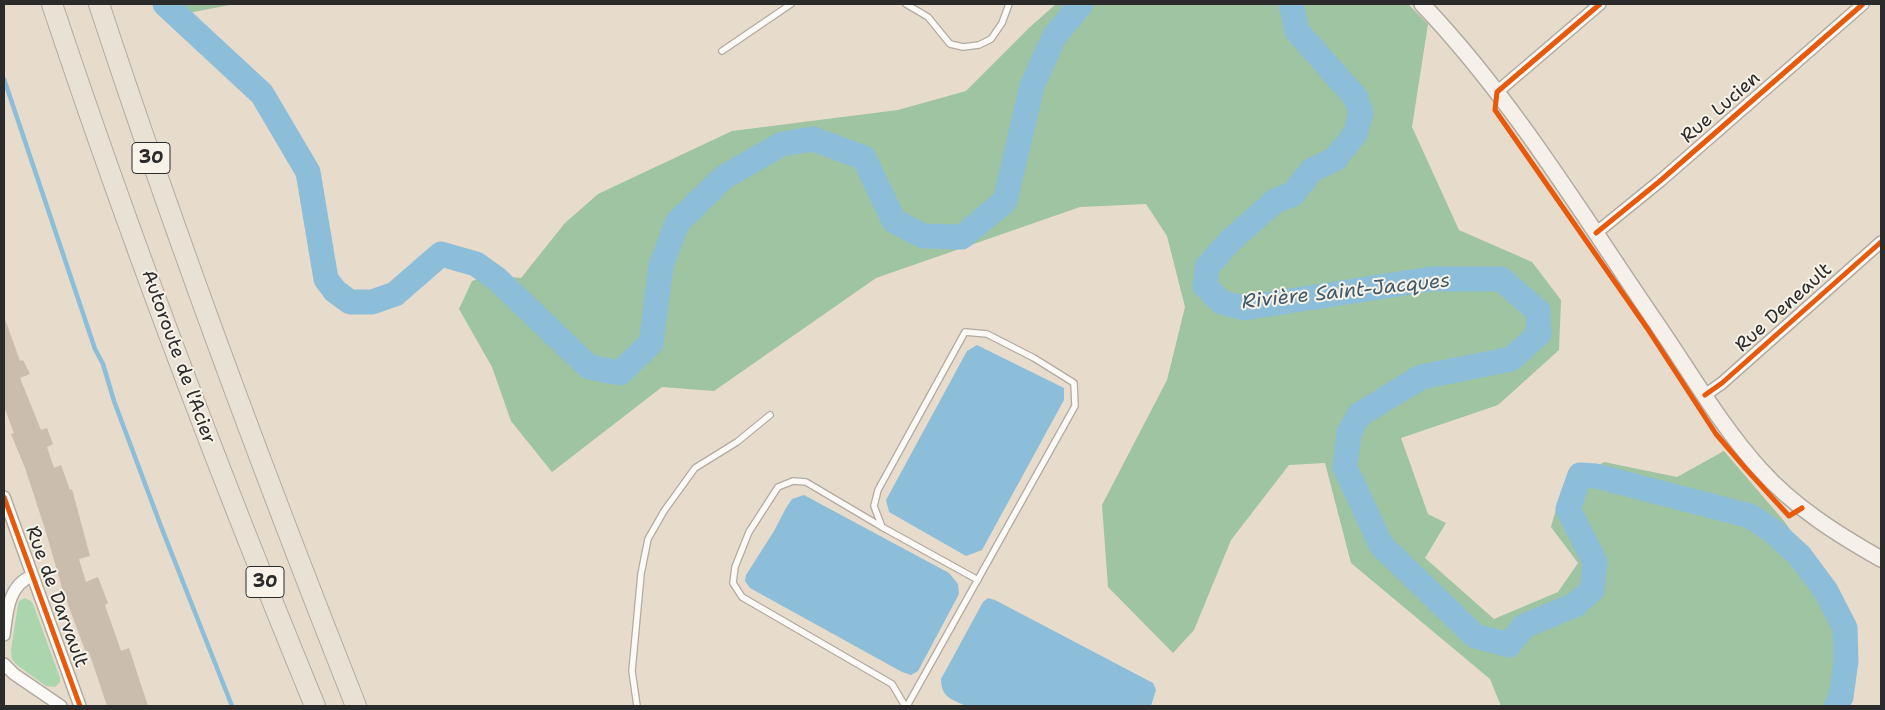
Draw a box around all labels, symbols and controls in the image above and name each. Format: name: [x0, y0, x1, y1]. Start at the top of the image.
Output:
street label: Rue Lucien: [1677, 67, 1765, 149]
road number: 30: [132, 142, 170, 174]
street label: Rue Deneault: [1731, 259, 1837, 357]
street label: Autoroute de l'Acier: [136, 267, 220, 447]
water label: Rivière Saint-Jacques: [1241, 269, 1451, 315]
street label: Rue de Darvault: [20, 523, 92, 671]
road number: 30: [246, 566, 284, 598]

